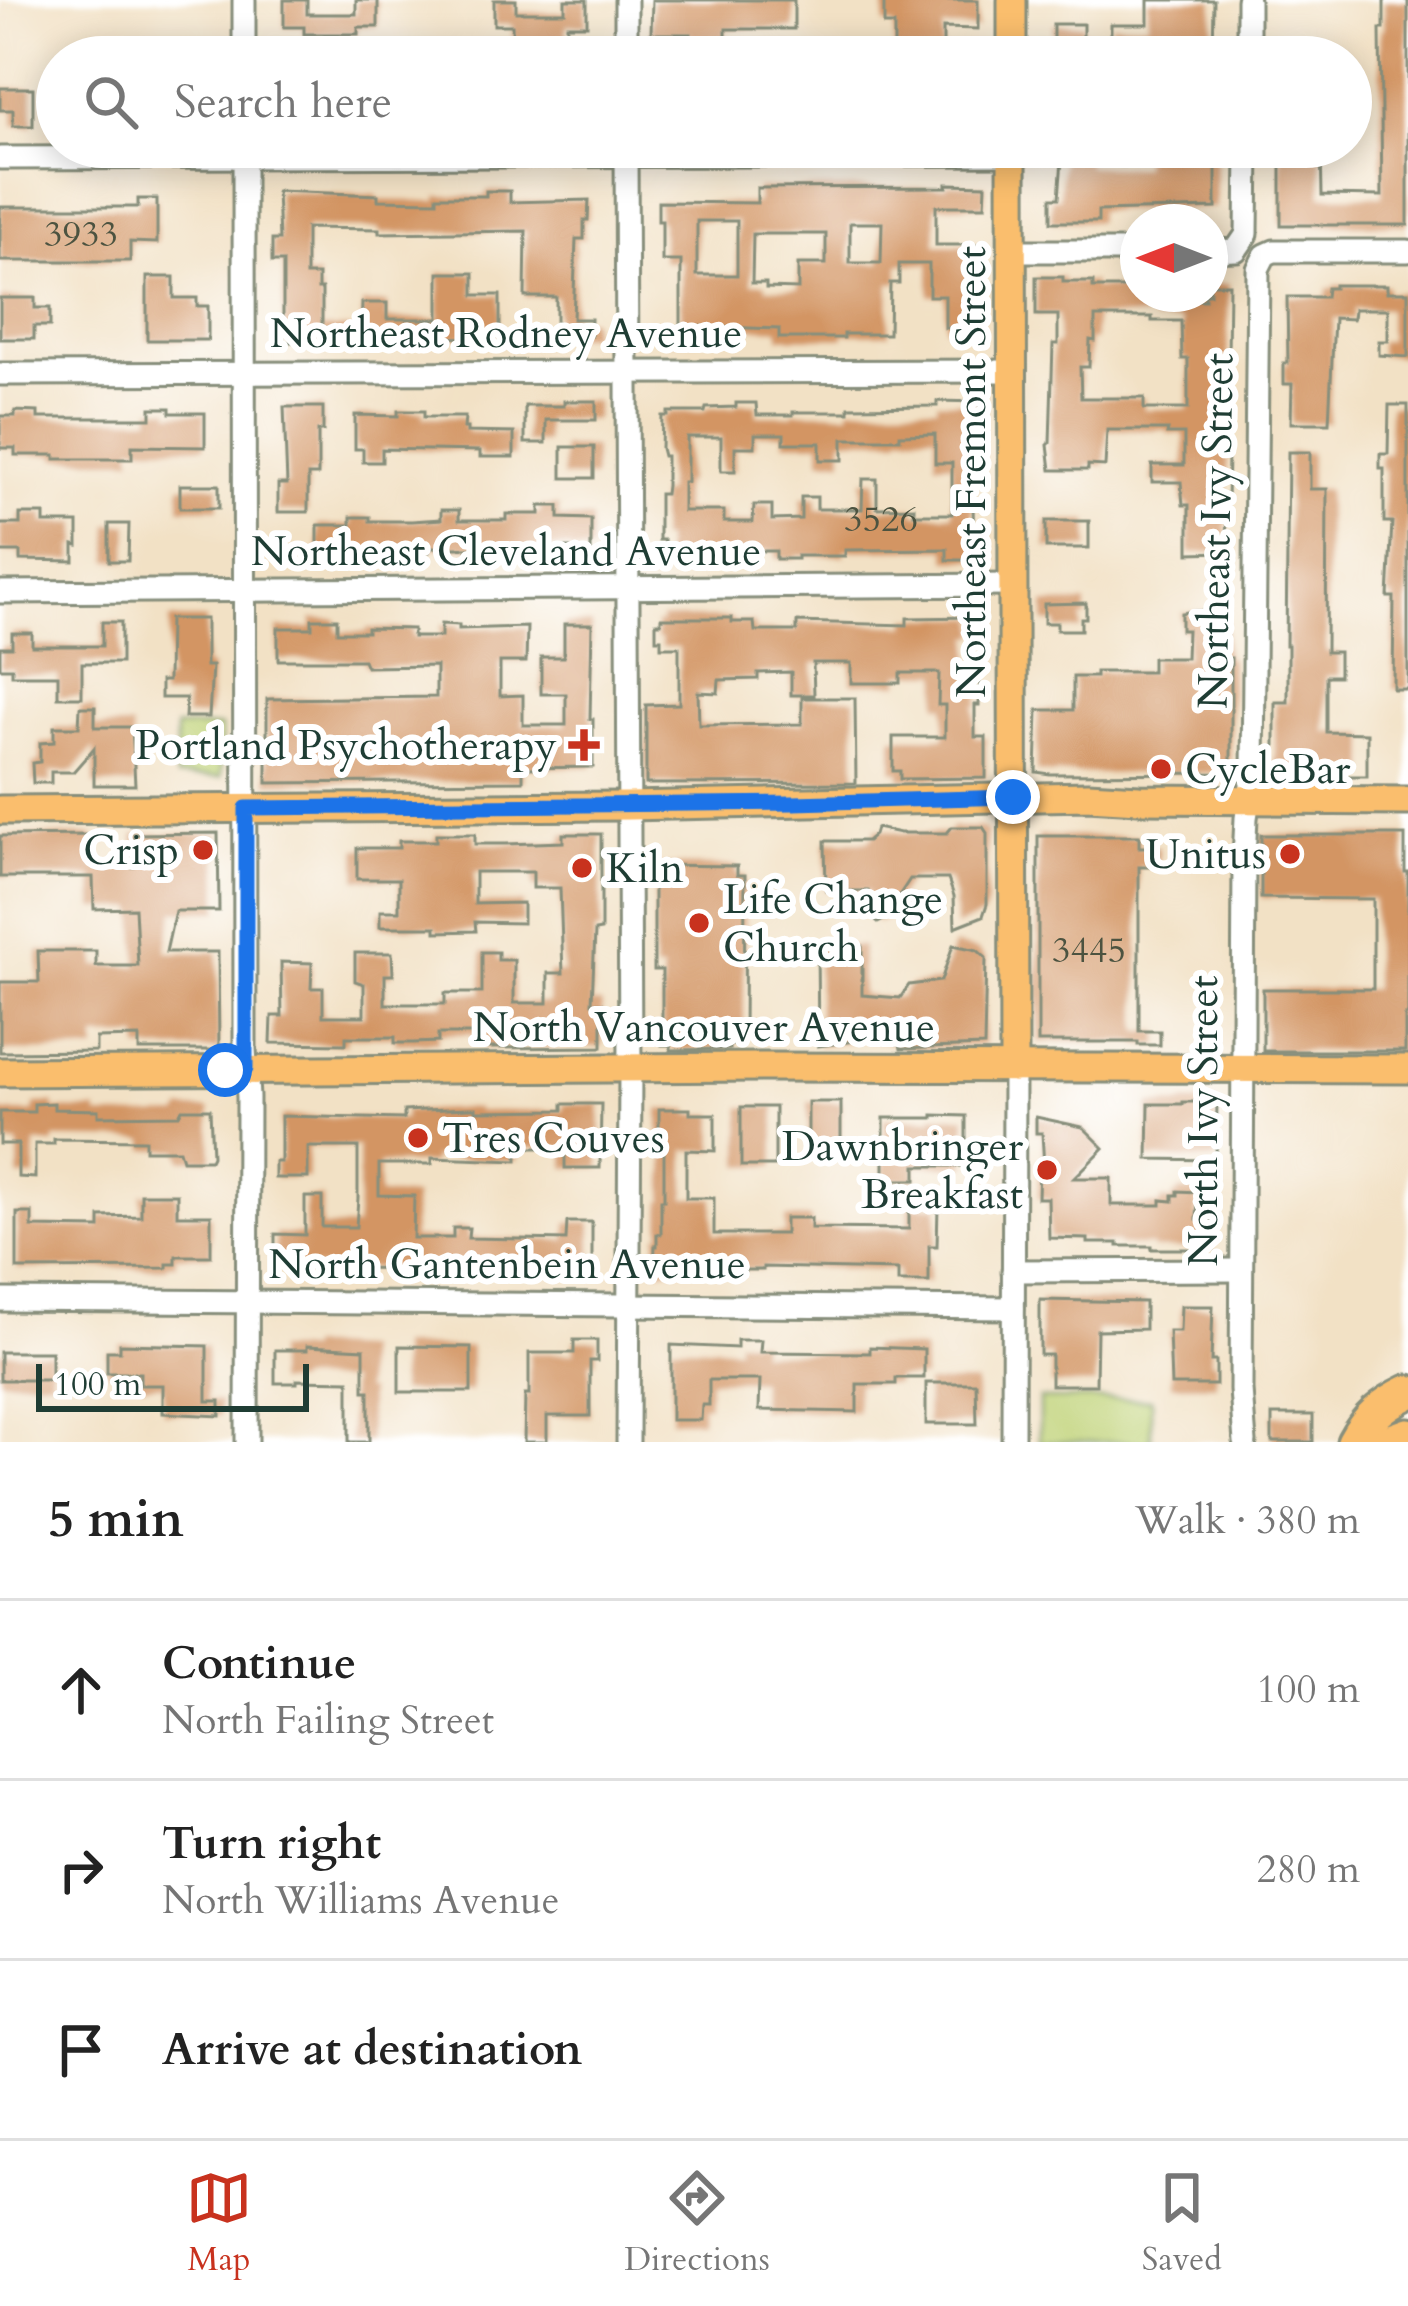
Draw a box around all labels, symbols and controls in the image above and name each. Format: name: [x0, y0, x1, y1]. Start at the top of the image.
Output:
search box: [36, 36, 1372, 168]
icon: search: [78, 69, 144, 135]
text: Search here: [174, 72, 392, 133]
north arrow: [1120, 204, 1228, 312]
house number: 3933: [44, 210, 118, 259]
street label: Northeast Fremont Street: [943, 246, 1000, 698]
street label: Northeast Rodney Avenue: [270, 305, 742, 362]
street label: Northeast Ivy Street: [1184, 352, 1248, 710]
house number: 3526: [844, 495, 918, 544]
street label: Northeast Cleveland Avenue: [251, 523, 761, 580]
place label: Portland Psychotherapy: [135, 717, 557, 774]
marker: Portland Psychotherapy: [568, 729, 600, 761]
place label: CycleBar: [1185, 741, 1351, 798]
marker: CycleBar: [1148, 756, 1174, 782]
route end: [986, 770, 1040, 824]
place label: Crisp: [83, 822, 179, 879]
place label: Unitus: [1146, 826, 1266, 883]
marker: Crisp: [190, 837, 216, 863]
place label: Kiln: [606, 840, 684, 897]
marker: Unitus: [1277, 841, 1303, 867]
marker: Kiln: [569, 855, 595, 881]
place label: Life Change Church: [723, 871, 943, 976]
marker: Life Change Church: [686, 910, 712, 936]
house number: 3445: [1052, 926, 1126, 975]
street label: North Ivy Street: [1175, 975, 1232, 1267]
street label: North Vancouver Avenue: [473, 999, 935, 1056]
route start: [198, 1043, 252, 1097]
place label: Tres Couves: [442, 1110, 665, 1167]
place label: Dawnbringer Breakfast: [782, 1118, 1024, 1223]
marker: Tres Couves: [405, 1125, 431, 1151]
marker: Dawnbringer Breakfast: [1034, 1157, 1060, 1183]
street label: North Gantenbein Avenue: [268, 1236, 746, 1293]
scale bar: [36, 1358, 309, 1411]
text: 100 m: [54, 1362, 141, 1407]
text: 5 min: [48, 1485, 184, 1555]
text: Walk · 380 m: [1135, 1494, 1360, 1547]
text: Continue: [162, 1633, 356, 1694]
icon: ahead: [48, 1657, 114, 1723]
text: 100 m: [1257, 1663, 1360, 1716]
text: North Failing Street: [162, 1694, 494, 1747]
text: Turn right: [162, 1813, 381, 1874]
icon: right: [48, 1837, 114, 1903]
text: 280 m: [1257, 1843, 1360, 1896]
text: North Williams Avenue: [162, 1874, 559, 1927]
icon: arrive: [48, 2017, 114, 2083]
text: Arrive at destination: [162, 2019, 582, 2080]
tab: Map: [186, 2165, 252, 2282]
tab: Directions: [624, 2165, 770, 2282]
tab: Saved: [1142, 2165, 1222, 2282]

